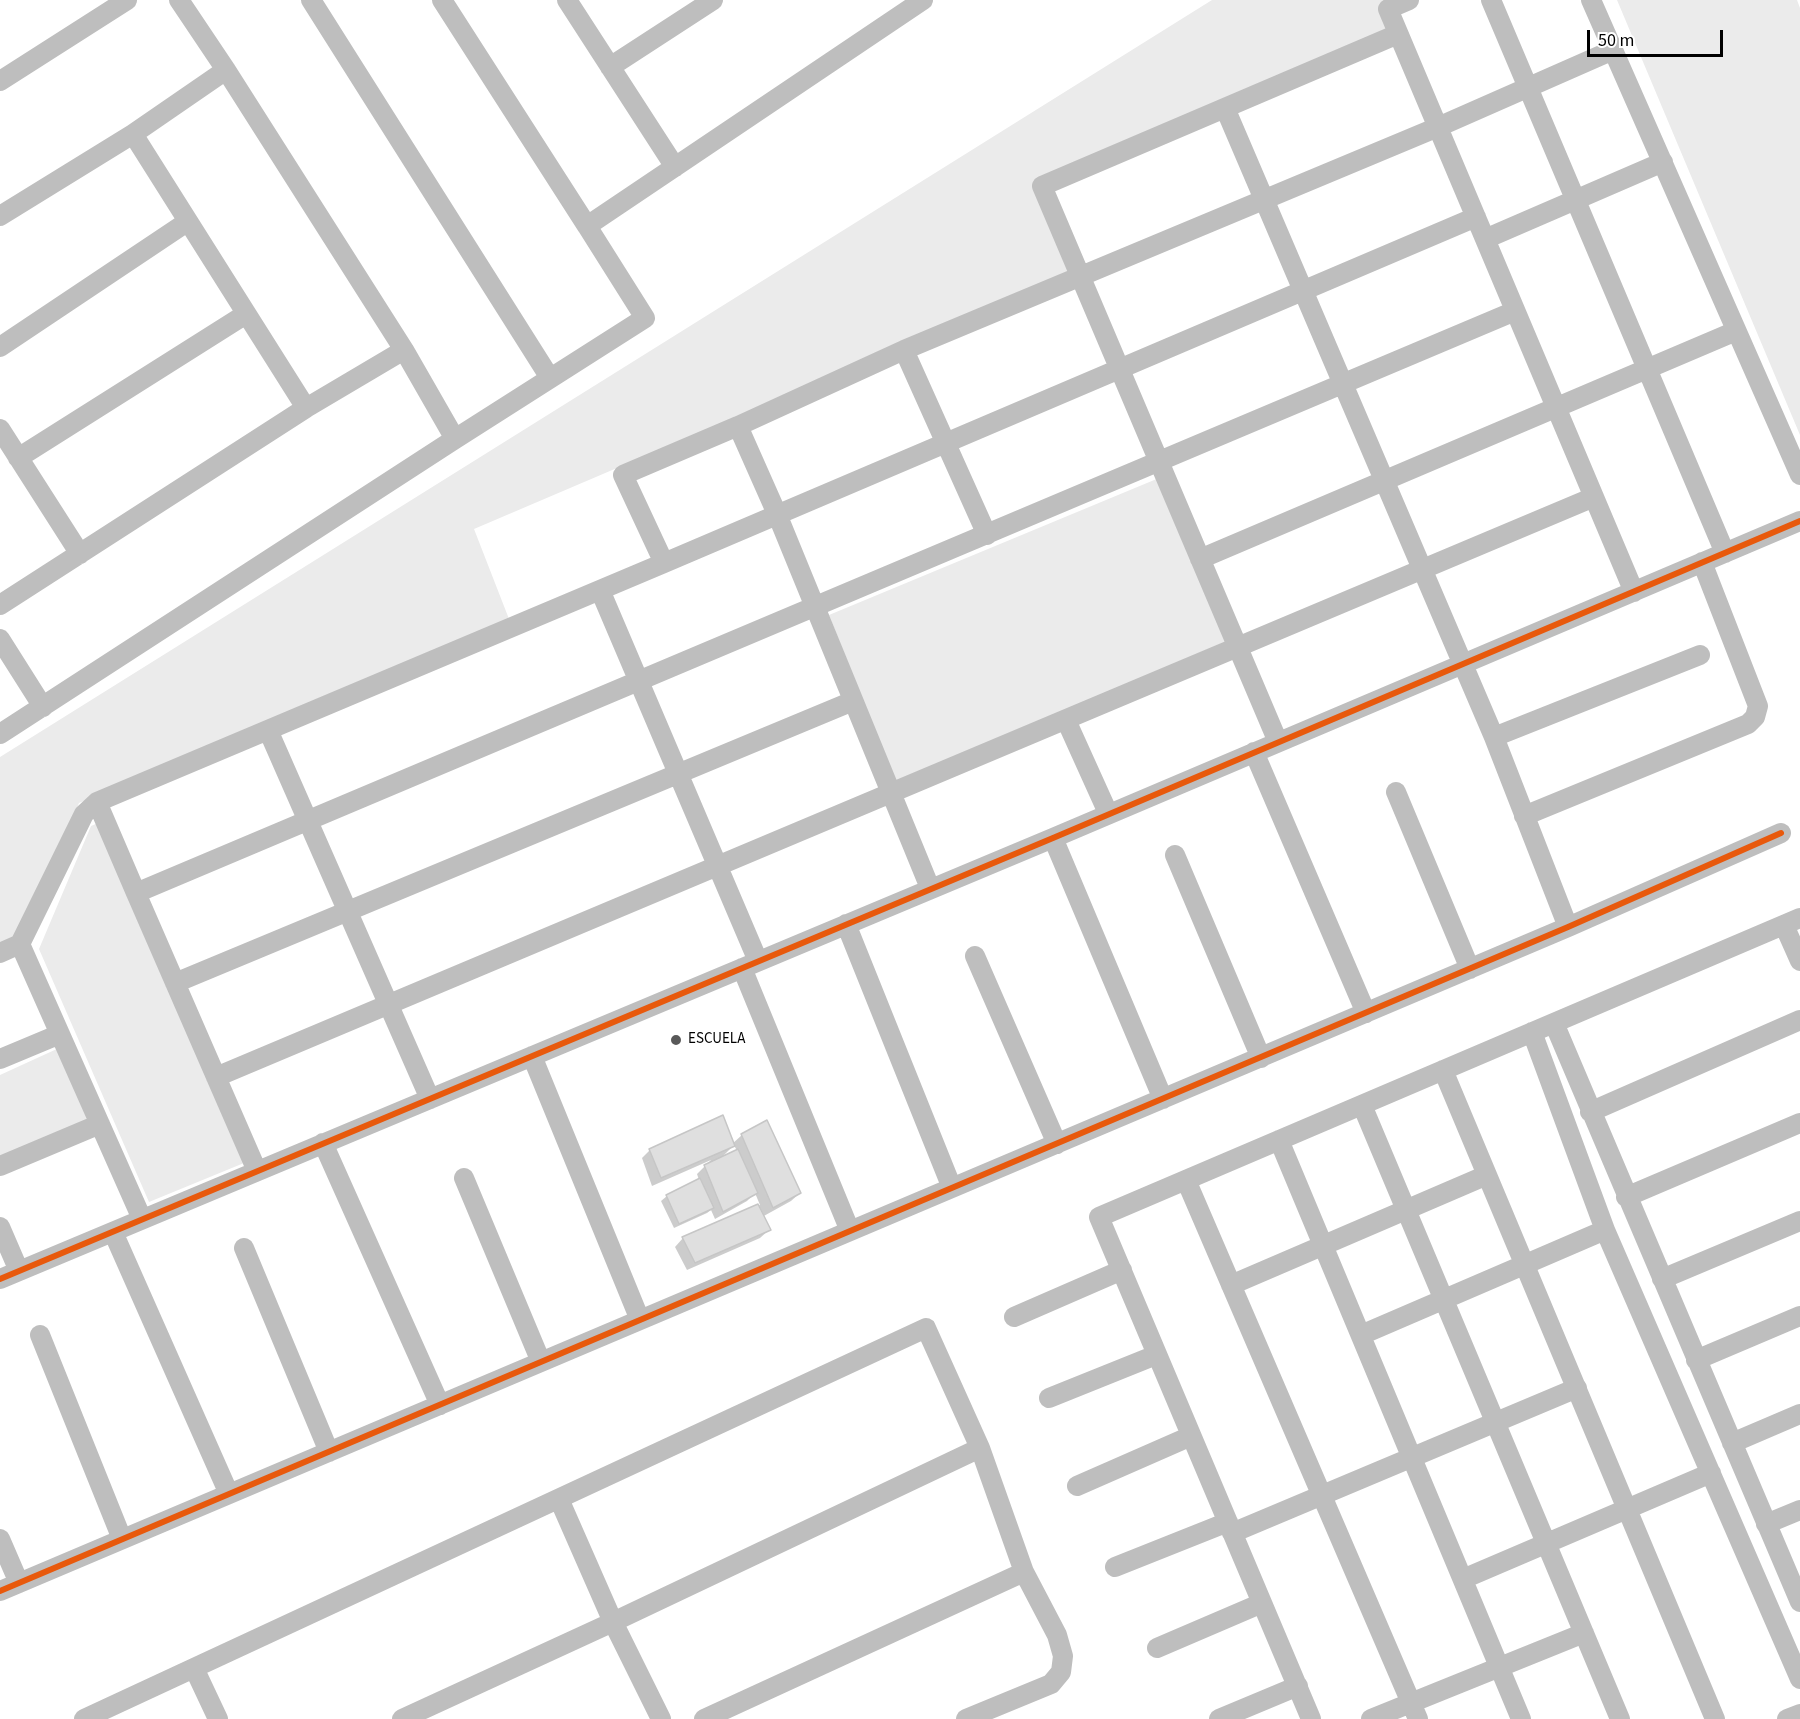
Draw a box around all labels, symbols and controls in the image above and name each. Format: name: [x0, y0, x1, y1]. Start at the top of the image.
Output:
scale bar: [1590, 18, 1726, 56]
text: 50 m: [1598, 28, 1634, 53]
place label: ESCUELA: [688, 1031, 745, 1049]
marker: ESCUELA: [669, 1033, 683, 1047]

